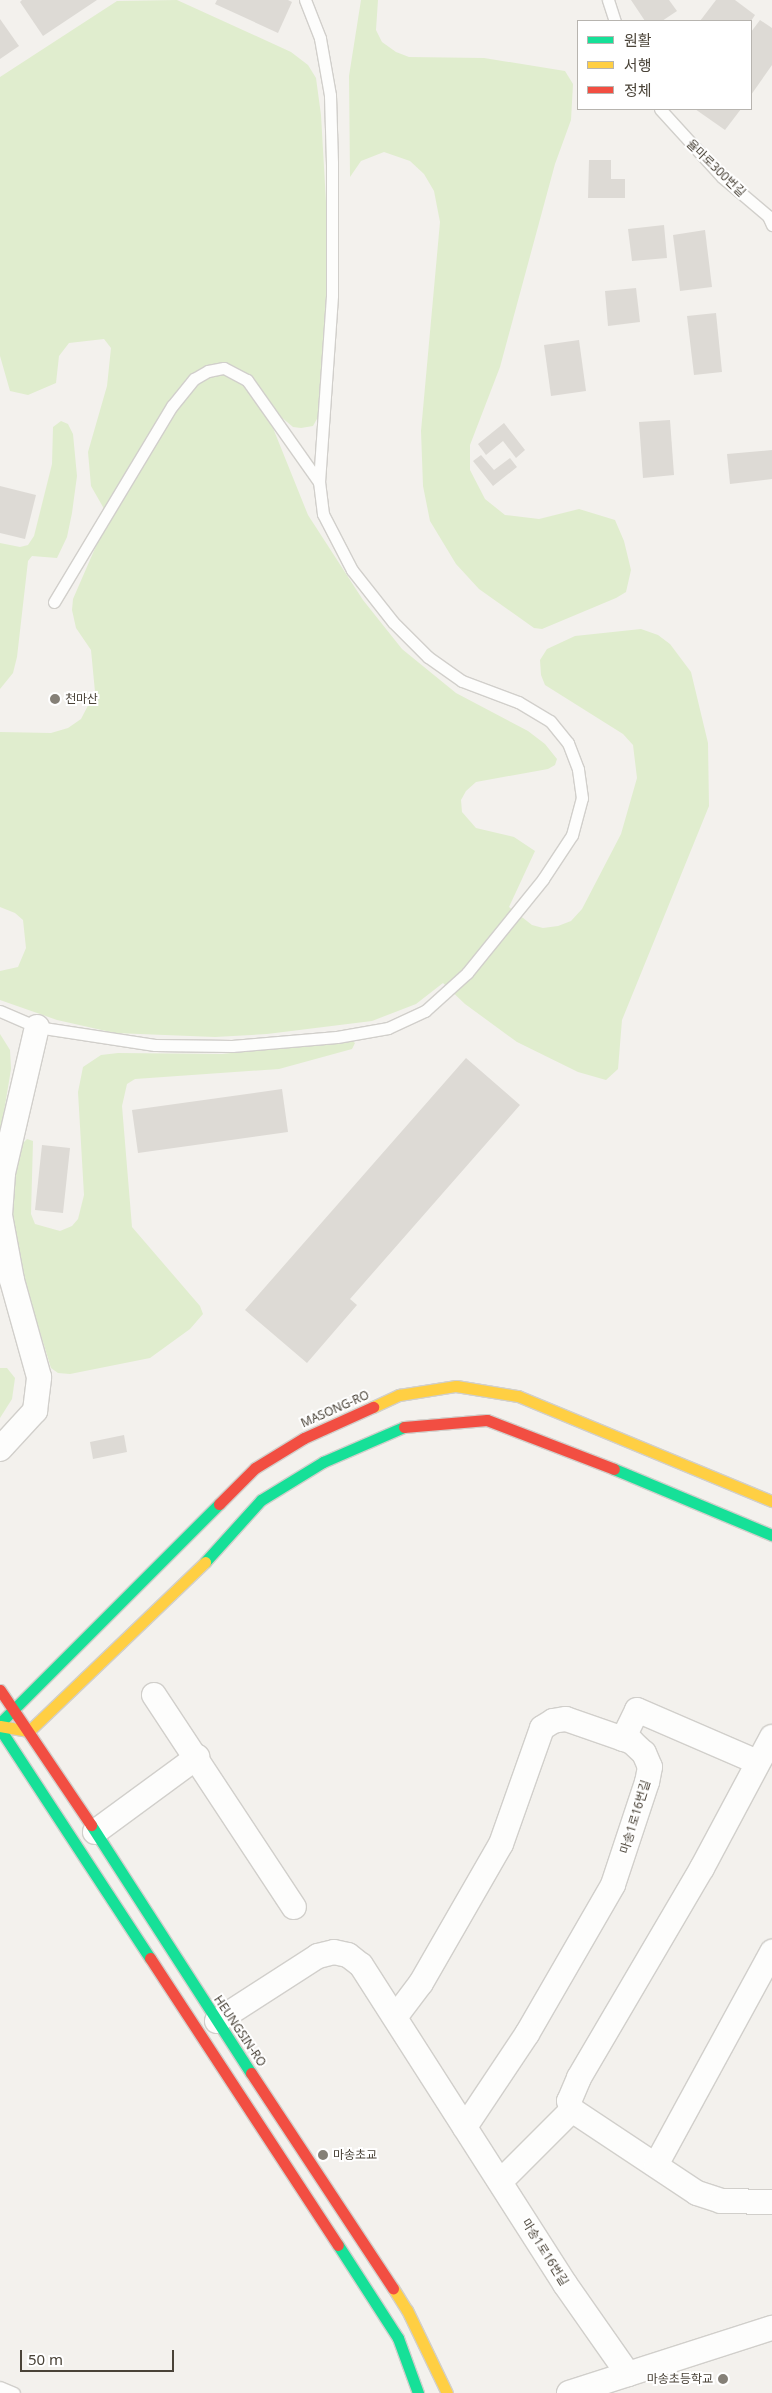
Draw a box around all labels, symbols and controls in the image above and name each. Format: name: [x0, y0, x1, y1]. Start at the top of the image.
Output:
legend: [577, 20, 752, 110]
text: 원활: [624, 30, 652, 50]
text: 서행: [624, 55, 652, 75]
text: 정체: [624, 80, 652, 100]
street label: 율마로300번길: [684, 136, 748, 200]
place label: 천마산: [65, 692, 98, 706]
marker: 천마산: [49, 693, 61, 705]
street label: MASONG-RO: [299, 1388, 371, 1430]
street label: 마송1로16번길: [617, 1779, 653, 1855]
street label: HEUNGSIN-RO: [211, 1993, 269, 2069]
place label: 마송초교: [333, 2148, 377, 2162]
marker: 마송초교: [317, 2149, 329, 2161]
street label: 마송1로16번길: [519, 2216, 571, 2288]
scale bar: [22, 2340, 176, 2372]
text: 50 m: [28, 2349, 63, 2369]
place label: 마송초등학교: [647, 2372, 713, 2386]
marker: 마송초등학교: [717, 2373, 729, 2385]

